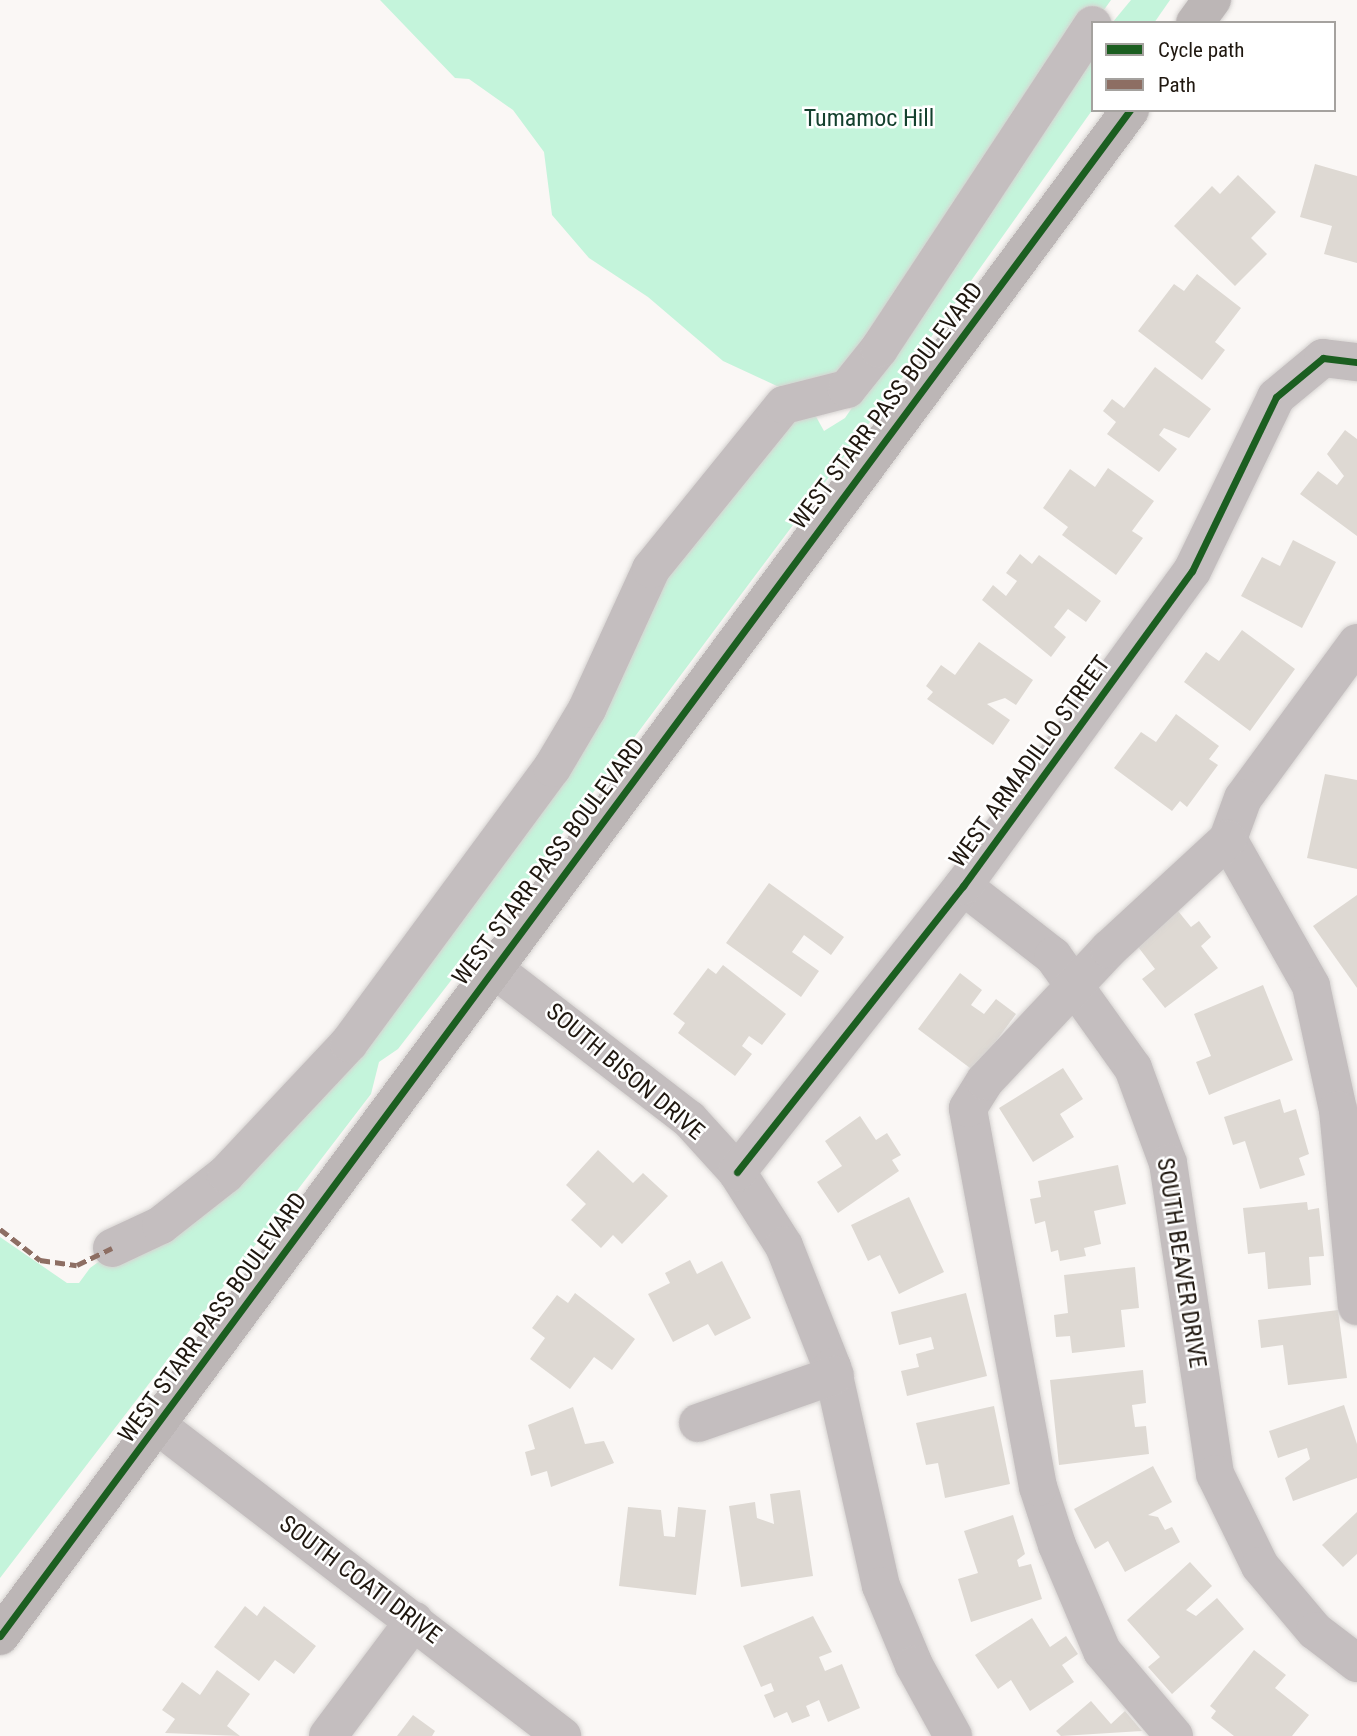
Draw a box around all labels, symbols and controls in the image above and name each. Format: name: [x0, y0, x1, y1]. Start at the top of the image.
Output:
legend: [1091, 21, 1336, 112]
text: Cycle path: [1158, 38, 1244, 62]
text: Path: [1158, 73, 1196, 97]
park label: Tumamoc Hill: [804, 105, 934, 133]
street label: WEST STARR PASS BOULEVARD: [784, 276, 990, 536]
street label: WEST ARMADILLO STREET: [943, 650, 1117, 874]
street label: WEST STARR PASS BOULEVARD: [446, 732, 652, 992]
street label: SOUTH BISON DRIVE: [540, 998, 710, 1146]
street label: SOUTH BEAVER DRIVE: [1150, 1156, 1212, 1370]
street label: WEST STARR PASS BOULEVARD: [112, 1187, 314, 1449]
street label: SOUTH COATI DRIVE: [273, 1510, 447, 1650]

